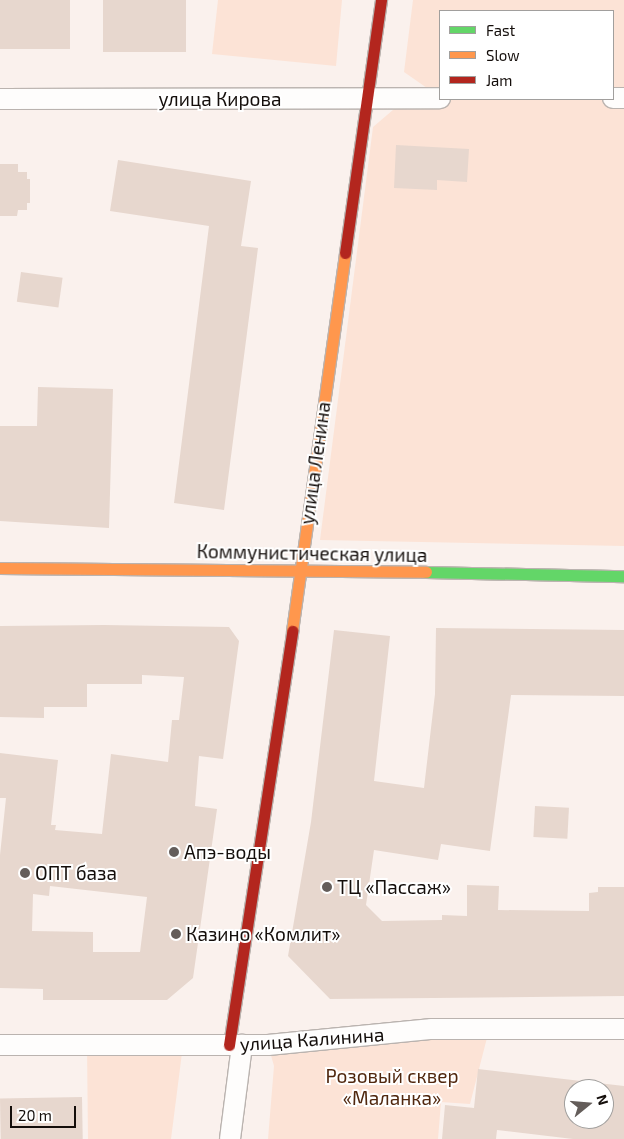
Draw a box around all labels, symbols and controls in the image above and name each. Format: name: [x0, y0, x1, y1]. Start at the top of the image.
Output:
legend: [439, 10, 614, 100]
text: Fast: [486, 21, 515, 39]
text: Slow: [486, 46, 520, 64]
text: Jam: [486, 71, 512, 89]
street label: улица Кирова: [159, 88, 281, 110]
street label: улица Ленина: [295, 400, 335, 526]
street label: Коммунистическая улица: [196, 540, 428, 566]
place label: Апэ-воды: [184, 841, 271, 863]
marker: Апэ-воды: [168, 846, 180, 858]
place label: ОПТ база: [35, 862, 117, 884]
marker: ОПТ база: [19, 867, 31, 879]
place label: ТЦ «Пассаж»: [337, 876, 451, 898]
marker: ТЦ «Пассаж»: [321, 881, 333, 893]
place label: Казино «Комлит»: [186, 923, 341, 945]
marker: Казино «Комлит»: [170, 928, 182, 940]
street label: улица Калинина: [239, 1023, 385, 1055]
park label: Розовый сквер «Маланка»: [325, 1065, 459, 1109]
north arrow: [564, 1079, 614, 1129]
text: N: [593, 1092, 612, 1107]
scale bar: [12, 1096, 79, 1128]
text: 20 m: [18, 1106, 52, 1124]

